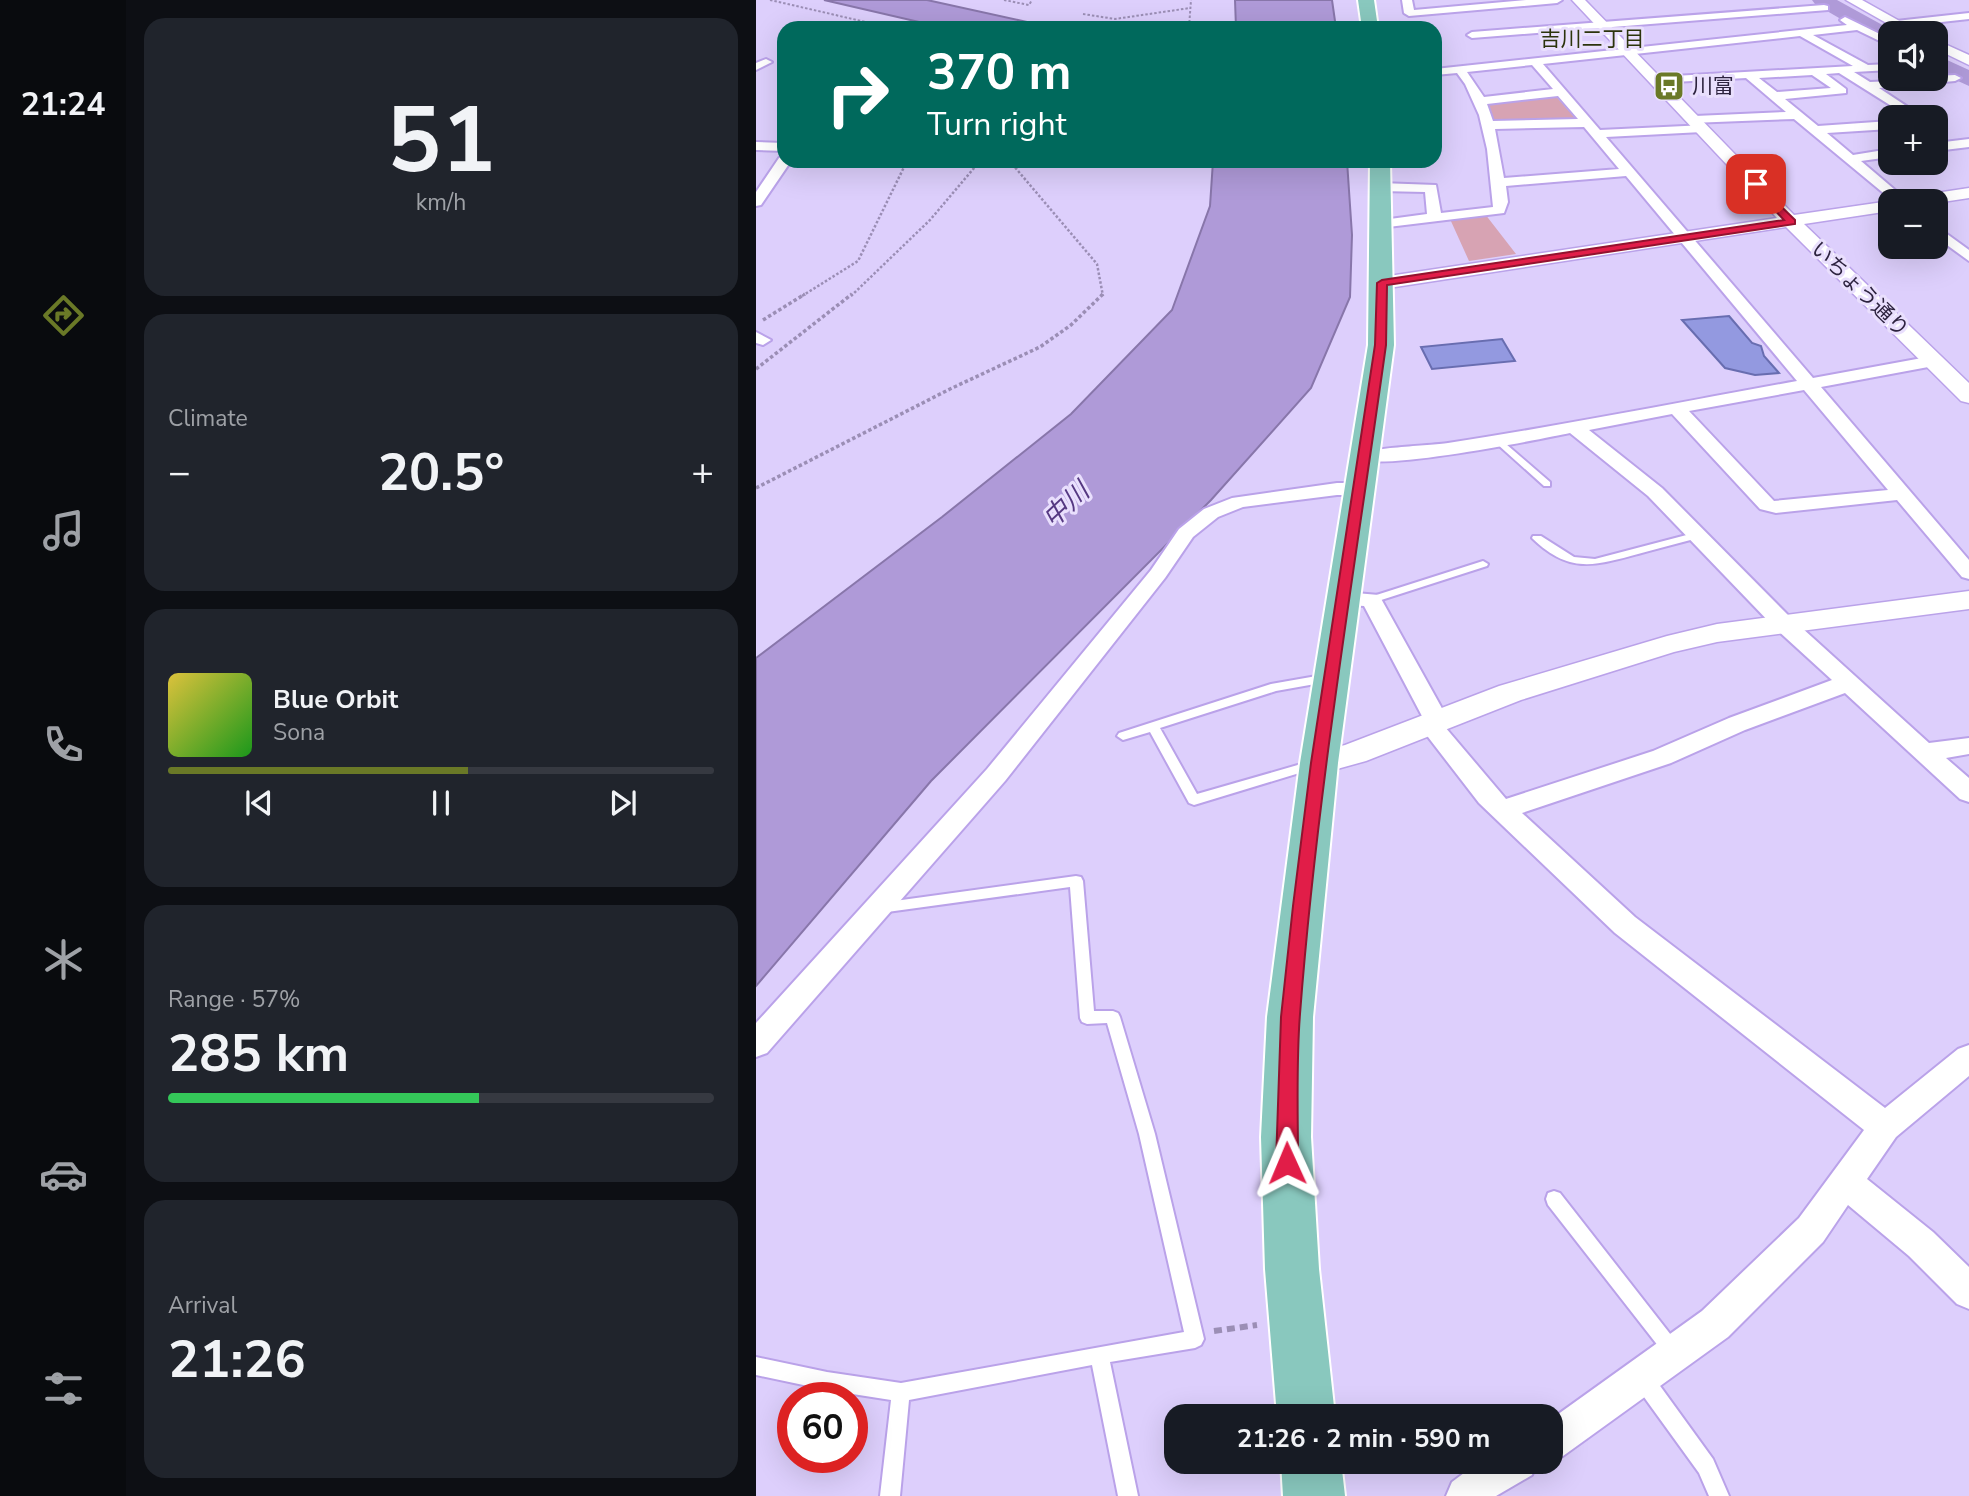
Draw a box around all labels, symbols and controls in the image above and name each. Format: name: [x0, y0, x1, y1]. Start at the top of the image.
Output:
map controls: [1878, 21, 1948, 259]
button: sound: [1878, 21, 1948, 91]
district label: 吉川二丁目: [1540, 25, 1645, 53]
text: 370 m: [927, 39, 1071, 106]
icon: right: [812, 49, 903, 140]
bus stop icon: 川富: [1652, 69, 1686, 103]
place label: 川富: [1692, 72, 1734, 100]
text: 51: [386, 79, 496, 203]
text: 21:24: [21, 83, 105, 126]
text: Turn right: [927, 103, 1067, 146]
button: +: [1878, 105, 1948, 175]
pin: [1726, 154, 1786, 214]
icon: arrive: [1737, 165, 1775, 203]
text: km/h: [416, 187, 466, 218]
button: −: [1878, 189, 1948, 259]
street label: いちょう通り: [1805, 235, 1915, 343]
icon: directions: [39, 291, 88, 340]
text: Climate: [168, 403, 248, 434]
text: 20.5°: [378, 437, 504, 508]
text: −: [168, 447, 191, 498]
text: +: [691, 447, 714, 498]
water label: 中川: [1035, 472, 1099, 536]
icon: music: [39, 506, 88, 555]
text: Blue Orbit: [273, 682, 398, 717]
text: Sona: [273, 717, 325, 748]
icon: phone: [39, 720, 88, 769]
icon: previous: [240, 784, 278, 822]
icon: pause: [422, 784, 460, 822]
icon: next: [604, 784, 642, 822]
icon: climate: [39, 935, 88, 984]
text: Range · 57%: [168, 984, 300, 1015]
text: 285 km: [168, 1018, 349, 1089]
position arrow: [1250, 1126, 1324, 1200]
icon: car: [39, 1150, 88, 1199]
text: Arrival: [168, 1290, 237, 1321]
text: 21:26: [168, 1324, 306, 1395]
icon: filters: [39, 1364, 88, 1413]
speed limit sign: 60: [777, 1382, 868, 1473]
text: 21:26 · 2 min · 590 m: [1237, 1421, 1490, 1456]

